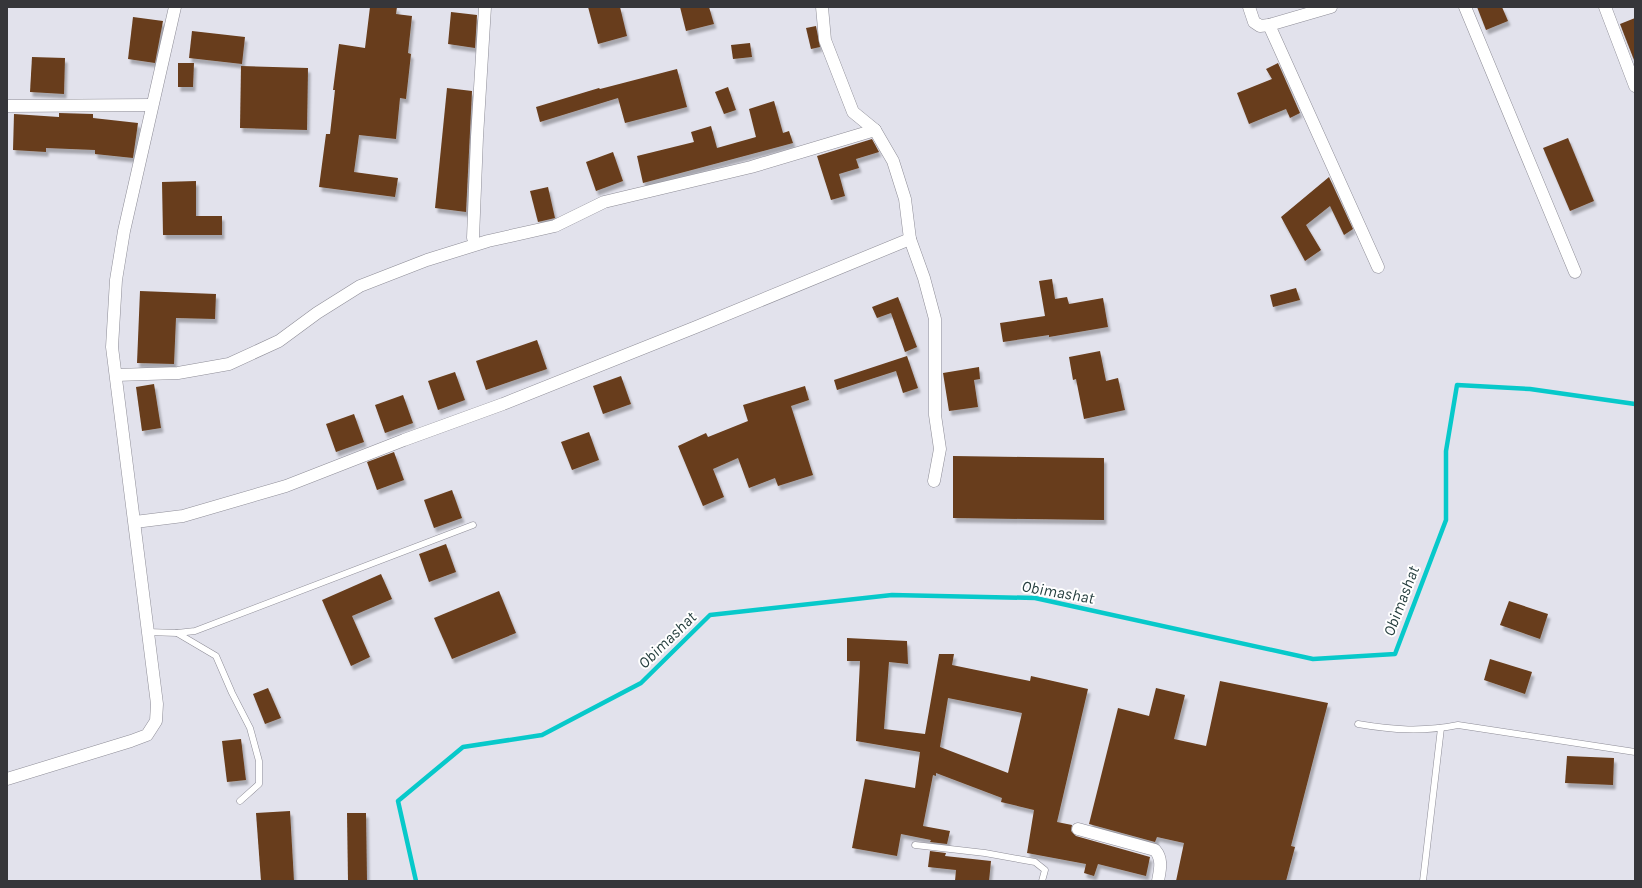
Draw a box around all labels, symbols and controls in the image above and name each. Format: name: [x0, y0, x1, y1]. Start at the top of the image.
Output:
water label: Obimashat: [1379, 563, 1423, 639]
water label: Obimashat: [1020, 576, 1096, 608]
water label: Obimashat: [634, 607, 700, 672]

